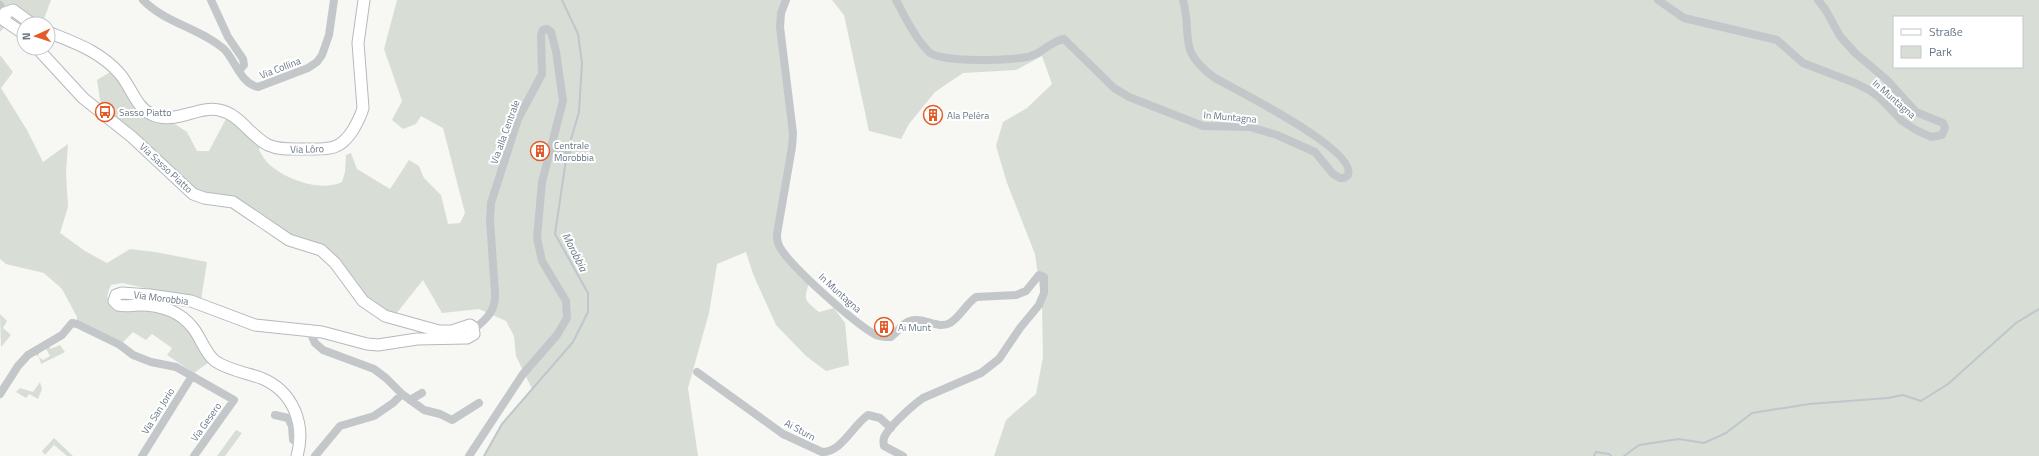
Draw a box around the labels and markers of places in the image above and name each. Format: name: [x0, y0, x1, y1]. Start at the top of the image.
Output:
bus stop icon: Sasso Piatto: [94, 101, 116, 123]
building icon: Ala Peléra: [922, 104, 944, 126]
place label: Sasso Piatto: [119, 105, 172, 120]
place label: Ala Peléra: [947, 108, 989, 123]
place label: Centrale Morobbia: [554, 138, 594, 165]
building icon: Centrale Morobbia: [529, 140, 551, 162]
building icon: Ai Munt: [873, 316, 895, 338]
place label: Ai Munt: [898, 320, 931, 335]

